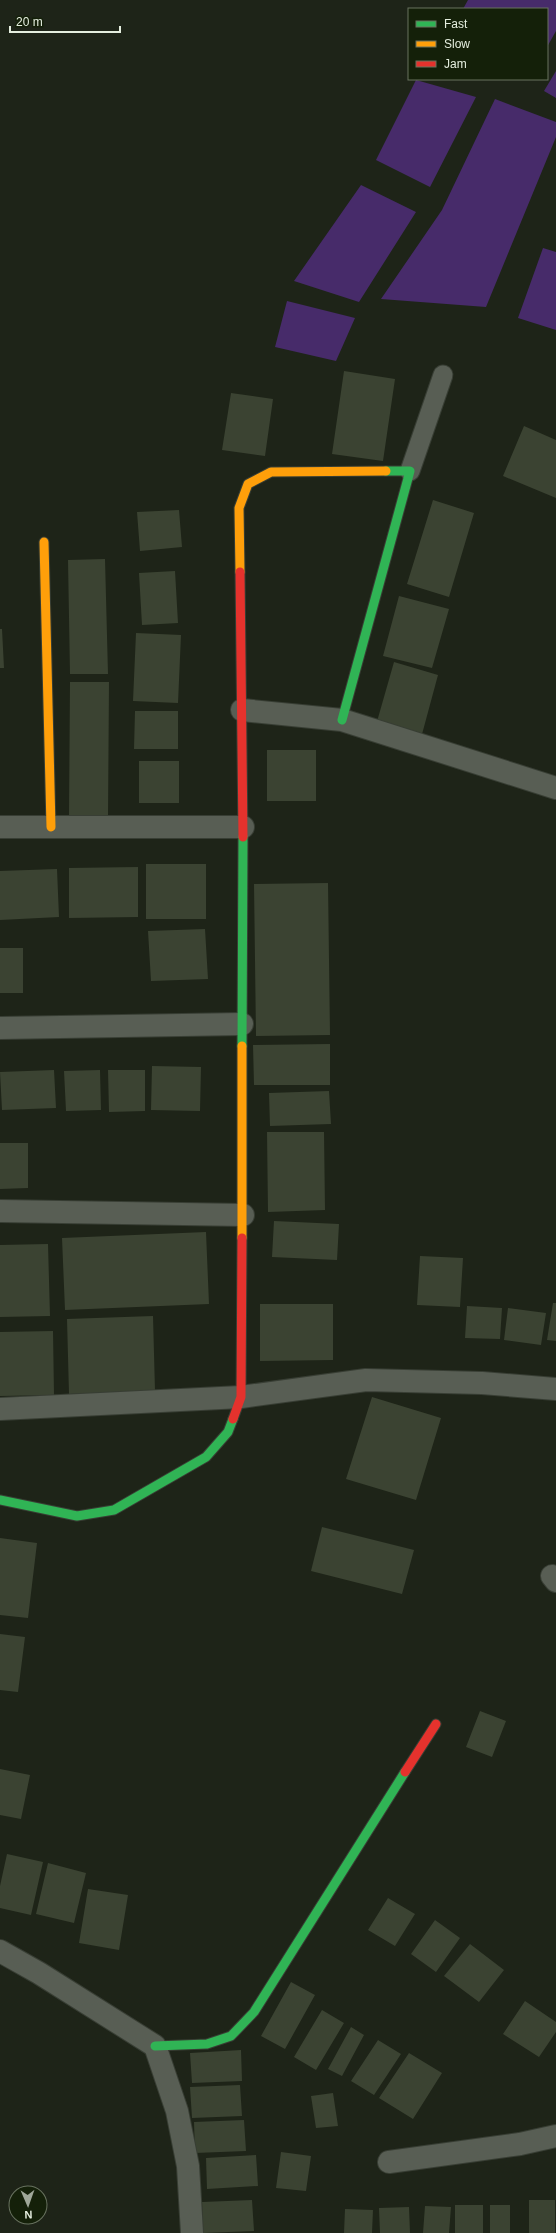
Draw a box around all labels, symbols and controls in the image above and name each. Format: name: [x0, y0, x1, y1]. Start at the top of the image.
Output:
scale bar: [10, 8, 120, 34]
legend: [408, 8, 548, 80]
text: 20 m: [16, 15, 43, 29]
text: Fast: [444, 17, 468, 31]
text: Slow: [444, 37, 470, 51]
text: Jam: [444, 57, 467, 71]
north arrow: [8, 2185, 48, 2225]
text: N: [24, 2209, 33, 2221]

